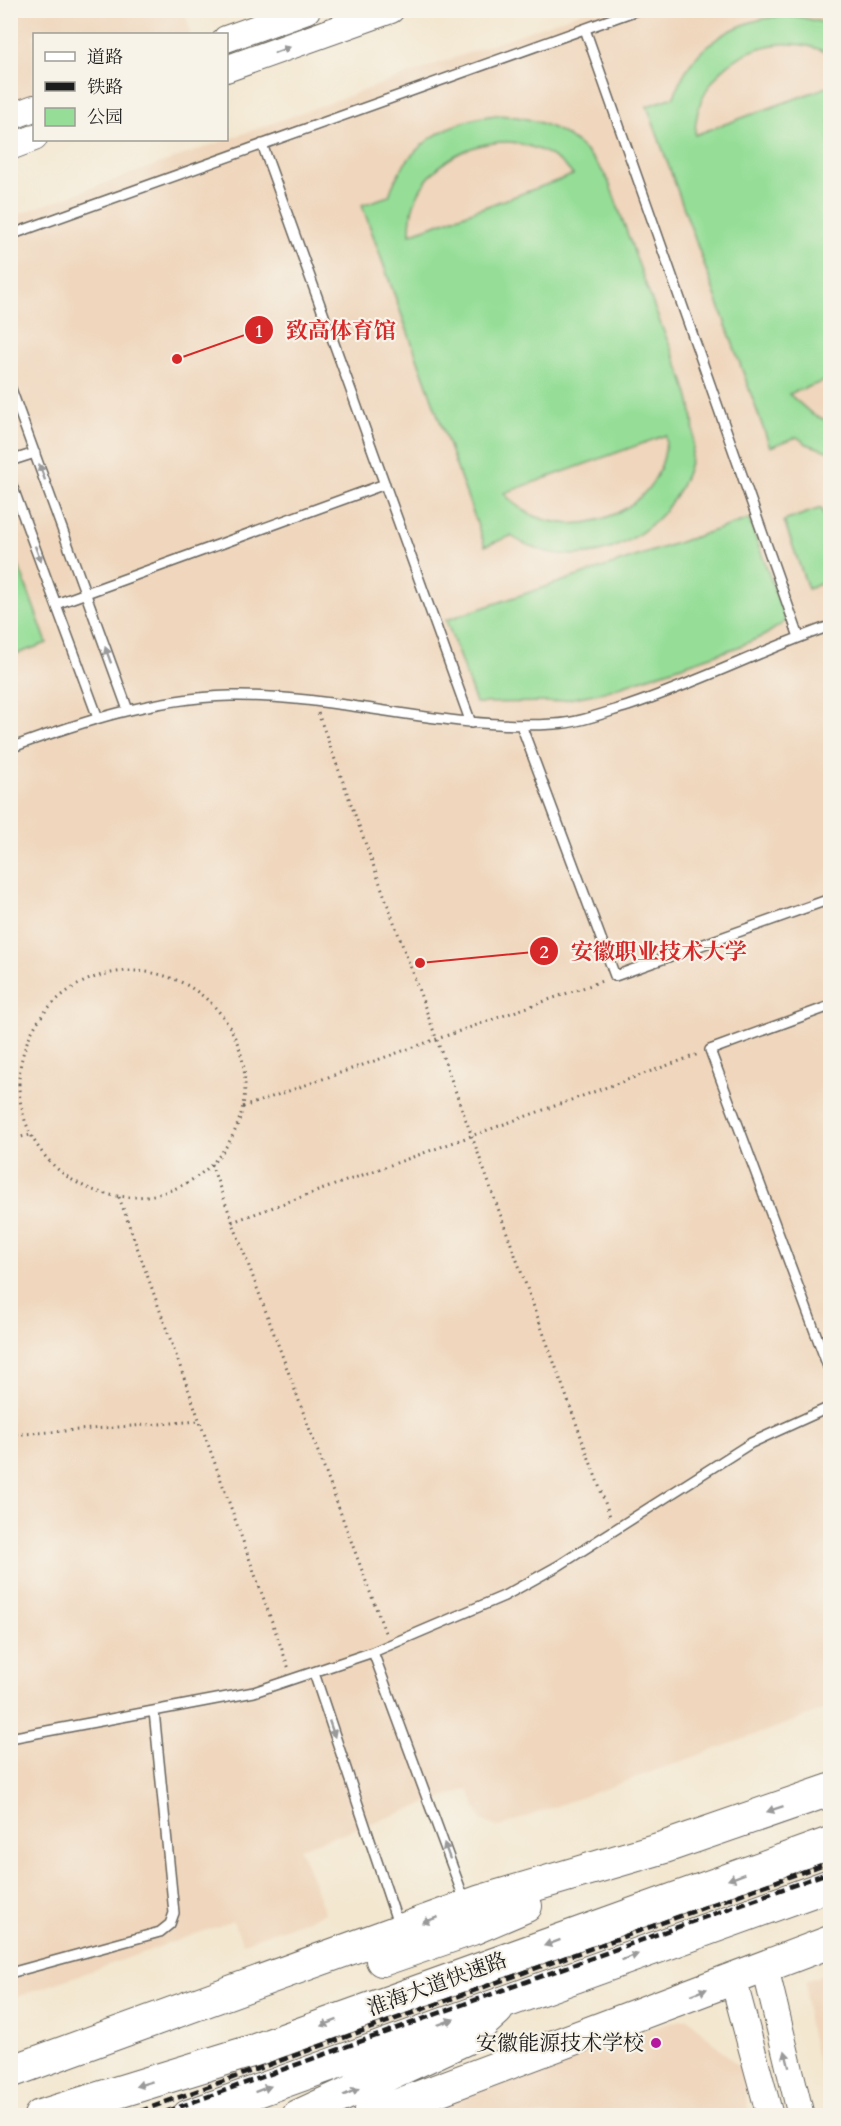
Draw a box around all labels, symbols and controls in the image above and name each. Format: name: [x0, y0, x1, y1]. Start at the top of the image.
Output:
legend: [33, 33, 228, 141]
one-way arrow: [273, 44, 291, 54]
text: 道路: [87, 45, 123, 70]
text: 铁路: [87, 75, 123, 100]
text: 公园: [87, 105, 123, 130]
callout: 致高体育馆: [244, 310, 408, 350]
text: 致高体育馆: [286, 316, 396, 346]
text: 1: [254, 319, 264, 344]
one-way arrow: [36, 463, 46, 481]
one-way arrow: [33, 546, 43, 564]
one-way arrow: [103, 646, 112, 664]
callout: 安徽职业技术大学: [529, 931, 759, 971]
text: 安徽职业技术大学: [571, 937, 747, 967]
text: 2: [539, 940, 549, 965]
one-way arrow: [328, 1720, 338, 1738]
one-way arrow: [766, 1805, 784, 1814]
one-way arrow: [442, 1842, 451, 1860]
one-way arrow: [727, 1872, 745, 1882]
one-way arrow: [420, 1915, 438, 1925]
one-way arrow: [543, 1938, 561, 1948]
street label: 淮海大道快速路: [363, 1946, 511, 2023]
one-way arrow: [621, 1951, 639, 1961]
one-way arrow: [690, 1986, 708, 1996]
one-way arrow: [438, 2017, 456, 2027]
one-way arrow: [320, 2019, 338, 2028]
place label: 安徽能源技术学校: [476, 2029, 644, 2058]
marker: 安徽能源技术学校: [649, 2036, 663, 2050]
one-way arrow: [781, 2049, 791, 2068]
one-way arrow: [135, 2080, 153, 2089]
one-way arrow: [254, 2083, 272, 2093]
one-way arrow: [343, 2088, 360, 2097]

